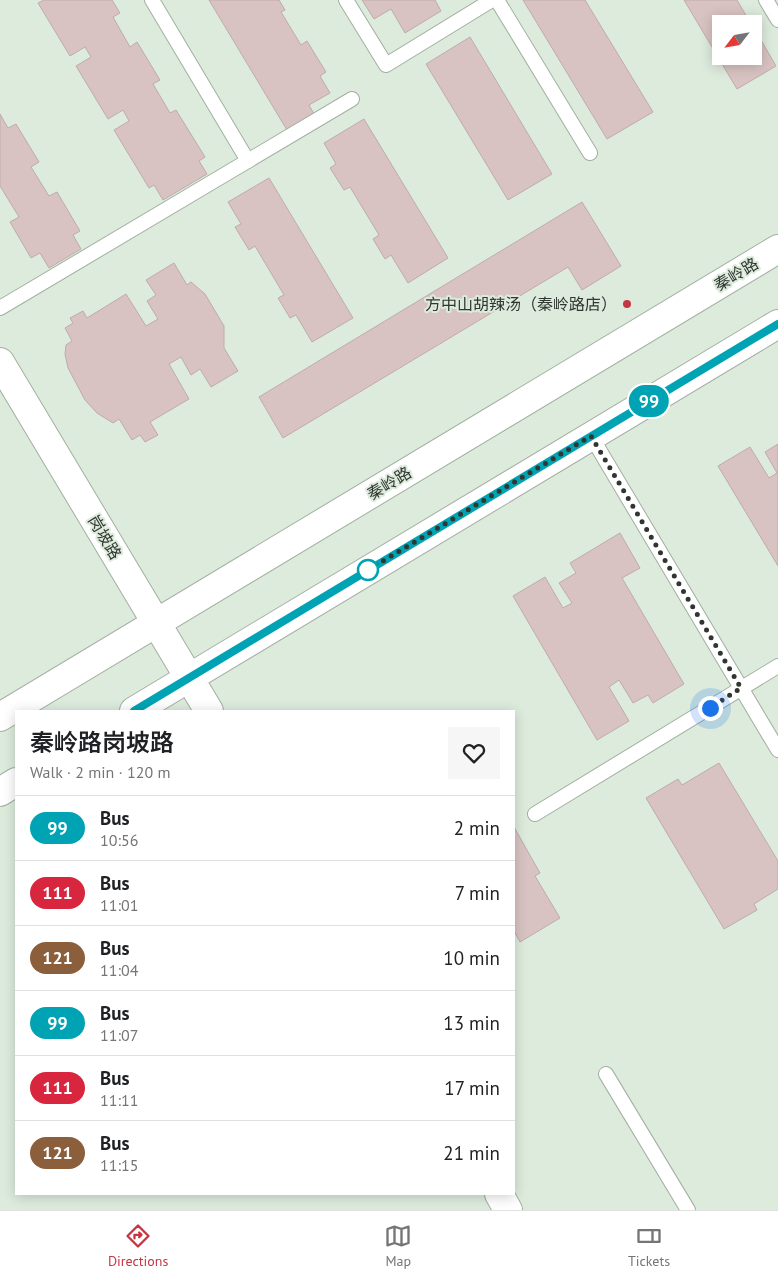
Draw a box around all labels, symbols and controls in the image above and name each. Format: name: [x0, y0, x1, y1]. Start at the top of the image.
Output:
north arrow: [712, 15, 762, 65]
map controls: [712, 15, 762, 65]
street label: 秦岭路: [710, 253, 762, 295]
place label: 方中山胡辣汤（秦岭路店）: [425, 294, 617, 314]
marker: 方中山胡辣汤（秦岭路店）: [621, 298, 633, 310]
line badge: 99: [626, 385, 672, 417]
text: 99: [639, 389, 659, 412]
street label: 秦岭路: [363, 462, 415, 504]
street label: 岗坡路: [84, 511, 126, 563]
unlabelled marker: [357, 559, 379, 581]
your location: [698, 696, 723, 721]
text: 秦岭路岗坡路: [30, 727, 174, 758]
button: heart: [448, 727, 500, 779]
text: Walk · 2 min · 120 m: [30, 762, 170, 782]
text: Bus: [100, 806, 129, 830]
text: 99: [47, 816, 68, 839]
text: 2 min: [454, 816, 500, 840]
text: 10:56: [100, 830, 138, 850]
text: Bus: [100, 871, 129, 895]
text: 111: [42, 881, 73, 904]
text: 7 min: [455, 881, 500, 905]
text: 11:01: [100, 895, 138, 915]
text: Bus: [100, 936, 129, 960]
text: 121: [42, 946, 73, 969]
text: 10 min: [443, 946, 500, 970]
text: 11:04: [100, 960, 138, 980]
text: Bus: [100, 1001, 129, 1025]
text: 99: [47, 1011, 68, 1034]
text: 13 min: [443, 1011, 500, 1035]
text: 11:07: [100, 1025, 138, 1045]
text: Bus: [100, 1066, 129, 1090]
text: 111: [42, 1076, 73, 1099]
text: 17 min: [444, 1076, 500, 1100]
text: 11:11: [100, 1090, 138, 1110]
text: Bus: [100, 1131, 129, 1155]
text: 121: [42, 1141, 73, 1164]
text: 21 min: [443, 1141, 500, 1165]
text: 11:15: [100, 1155, 138, 1175]
tab: Directions: [108, 1222, 168, 1270]
tab: Map: [384, 1222, 412, 1270]
tab: Tickets: [628, 1222, 670, 1270]

